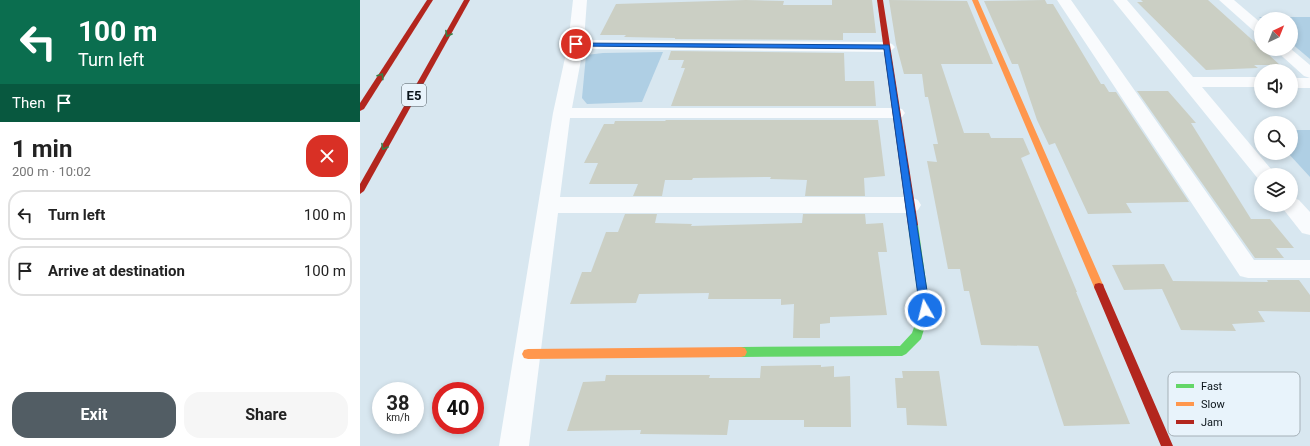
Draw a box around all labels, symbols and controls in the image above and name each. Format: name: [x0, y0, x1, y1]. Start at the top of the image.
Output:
north arrow: [1254, 12, 1298, 56]
map controls: [1254, 12, 1298, 212]
text: 100 m: [78, 15, 157, 48]
icon: left: [12, 16, 64, 68]
pin: [559, 27, 593, 61]
one-way arrow: [446, 30, 453, 37]
icon: arrive: [565, 33, 587, 55]
text: Turn left: [78, 49, 144, 70]
button: sound: [1254, 64, 1298, 108]
one-way arrow: [376, 73, 384, 80]
road number: E5: [402, 84, 426, 106]
icon: arrive: [53, 92, 75, 114]
text: Then: [12, 94, 45, 112]
button: search: [1254, 116, 1298, 160]
text: 1 min: [12, 135, 72, 163]
button: close: [306, 135, 348, 177]
one-way arrow: [382, 143, 389, 150]
text: 200 m · 10:02: [12, 164, 91, 179]
button: layers: [1254, 168, 1298, 212]
icon: left: [14, 204, 36, 226]
text: Turn left: [48, 206, 105, 224]
text: 100 m: [304, 206, 346, 224]
icon: arrive: [14, 260, 36, 282]
text: Arrive at destination: [48, 262, 185, 280]
text: 100 m: [304, 262, 346, 280]
position arrow: [904, 289, 946, 331]
legend: [1168, 372, 1300, 436]
text: Fast: [1201, 380, 1223, 393]
speed limit sign: 40: [432, 382, 484, 434]
text: 38: [387, 391, 409, 415]
button: Exit: [12, 392, 176, 438]
button: Share: [184, 392, 348, 438]
text: Slow: [1201, 398, 1225, 411]
text: km/h: [386, 412, 410, 423]
text: Jam: [1201, 416, 1223, 429]

